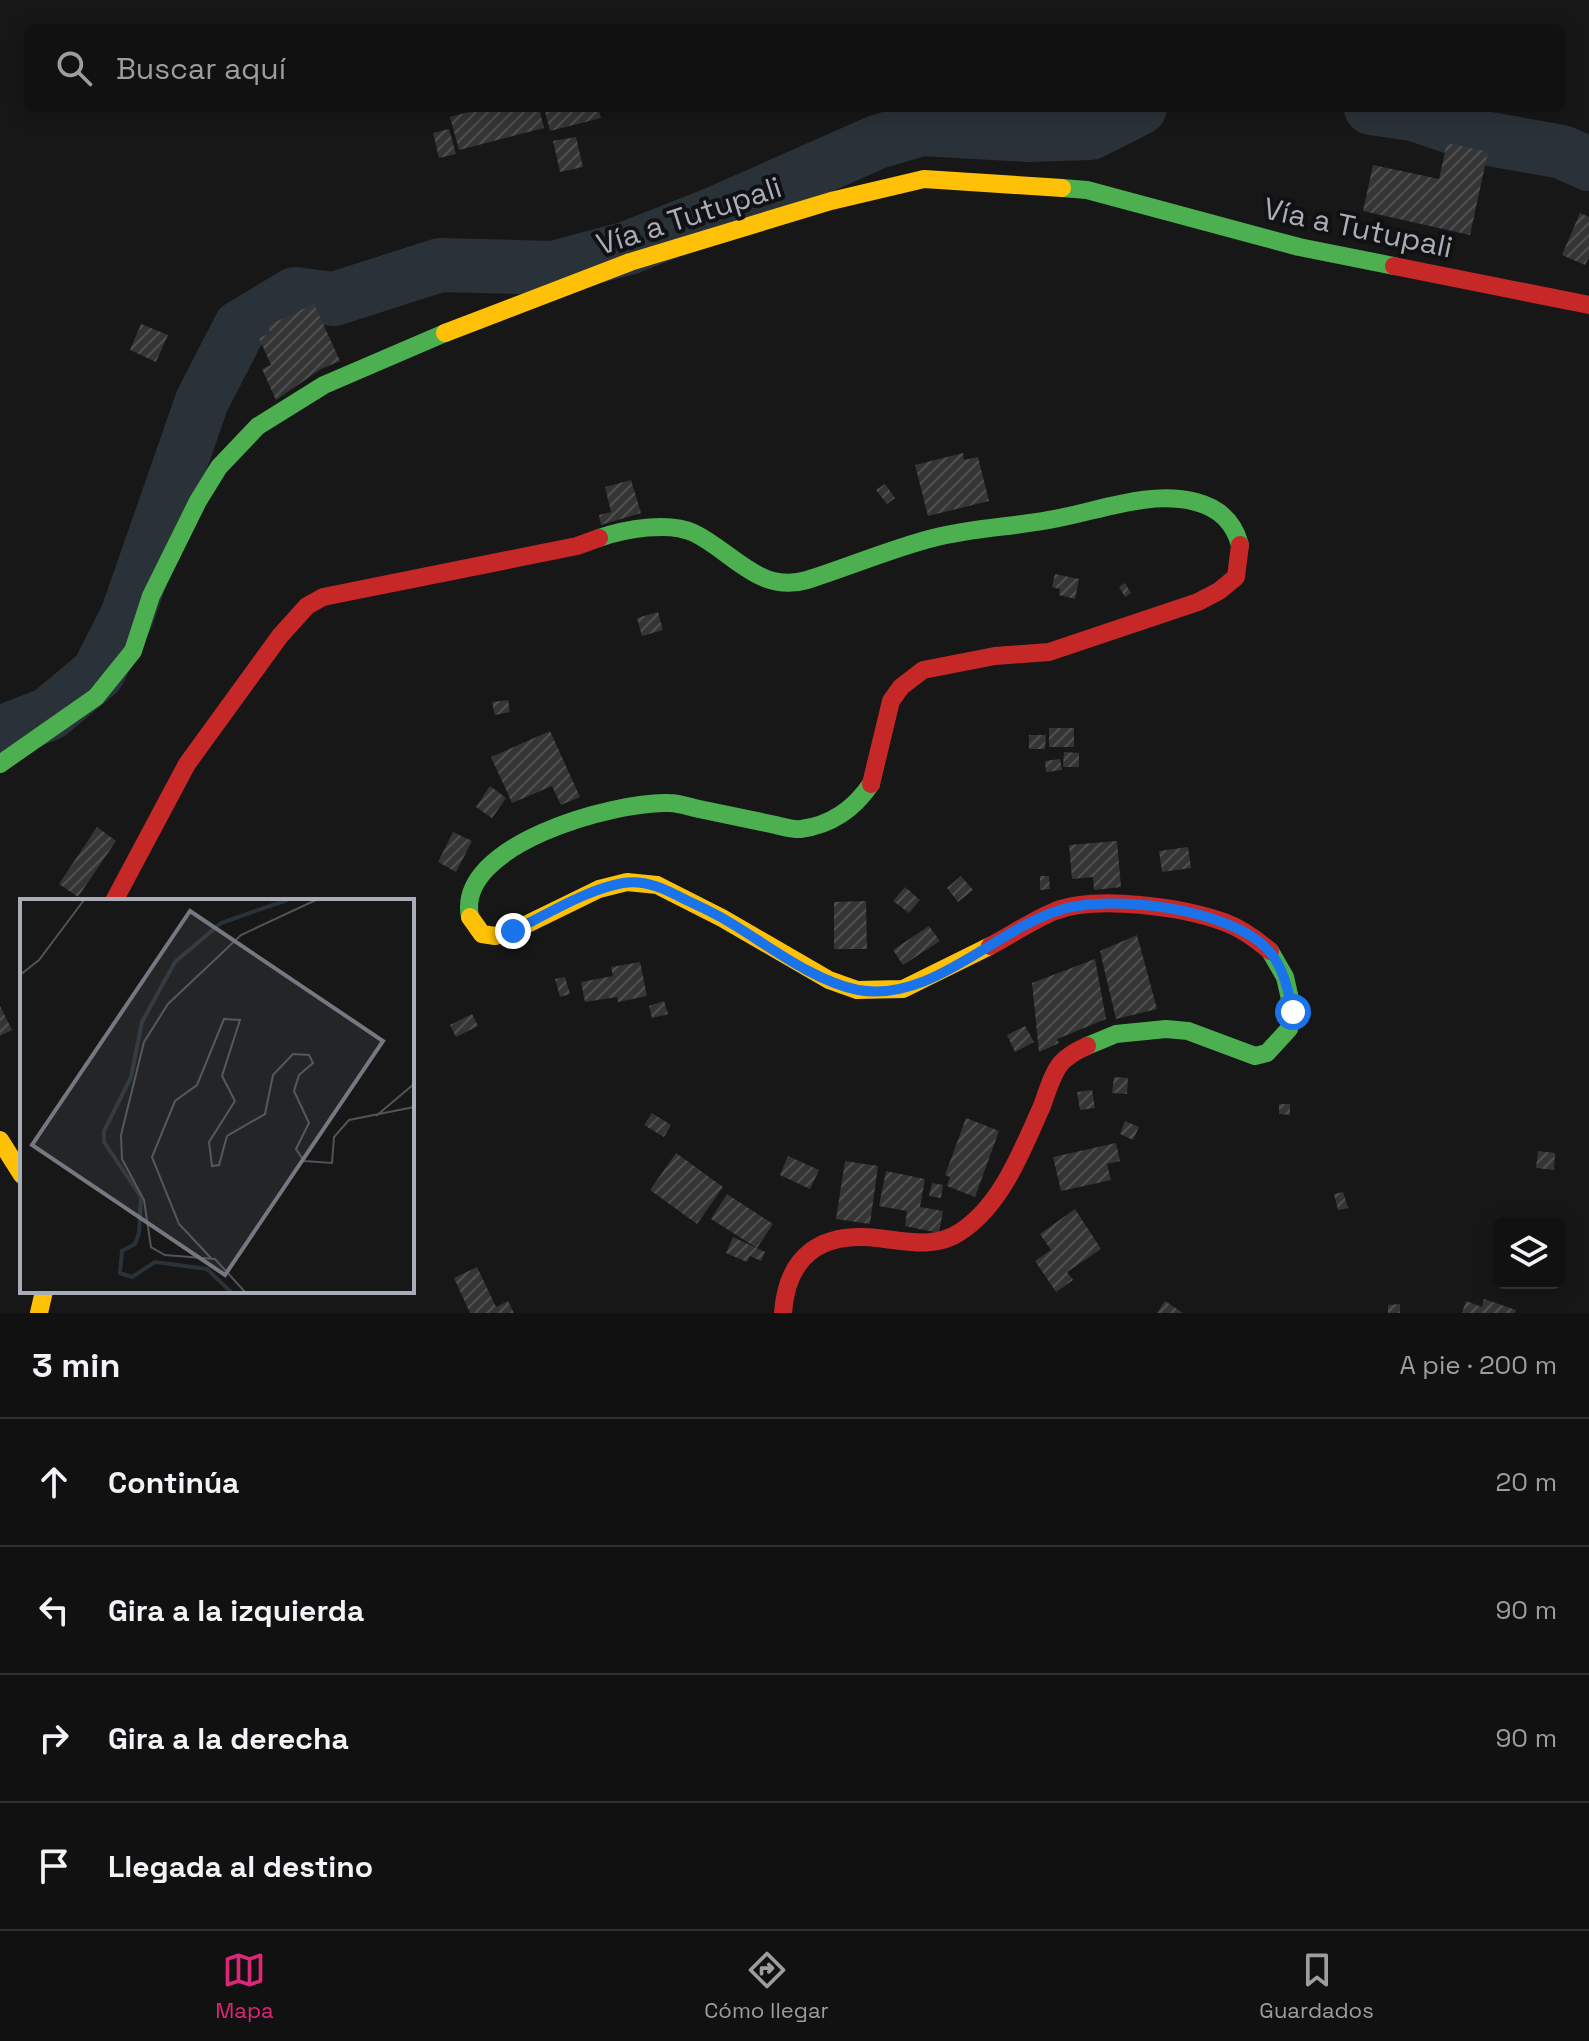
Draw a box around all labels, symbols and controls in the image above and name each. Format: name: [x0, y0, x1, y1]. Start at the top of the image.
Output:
search box: [24, 24, 1565, 112]
icon: search: [52, 46, 96, 90]
text: Buscar aquí: [116, 49, 286, 88]
street label: Vía a Tutupali: [591, 167, 786, 264]
street label: Vía a Tutupali: [1260, 188, 1456, 267]
inset map: [20, 899, 414, 1293]
route end: [495, 913, 531, 949]
route start: [1275, 994, 1311, 1030]
map controls: [1493, 1217, 1565, 1289]
button: layers: [1493, 1217, 1565, 1289]
text: 3 min: [32, 1344, 120, 1387]
text: A pie · 200 m: [1400, 1348, 1557, 1382]
icon: ahead: [32, 1460, 76, 1504]
text: Continúa: [108, 1463, 239, 1502]
text: 20 m: [1496, 1465, 1557, 1499]
icon: left: [32, 1588, 76, 1632]
text: Gira a la izquierda: [108, 1591, 364, 1630]
text: 90 m: [1495, 1593, 1557, 1627]
icon: right: [32, 1716, 76, 1760]
text: Gira a la derecha: [108, 1719, 349, 1758]
text: 90 m: [1495, 1721, 1557, 1755]
icon: arrive: [32, 1844, 76, 1888]
text: Llegada al destino: [108, 1847, 373, 1886]
tab: Mapa: [215, 1948, 274, 2024]
tab: Cómo llegar: [704, 1948, 829, 2024]
tab: Guardados: [1259, 1948, 1374, 2024]

